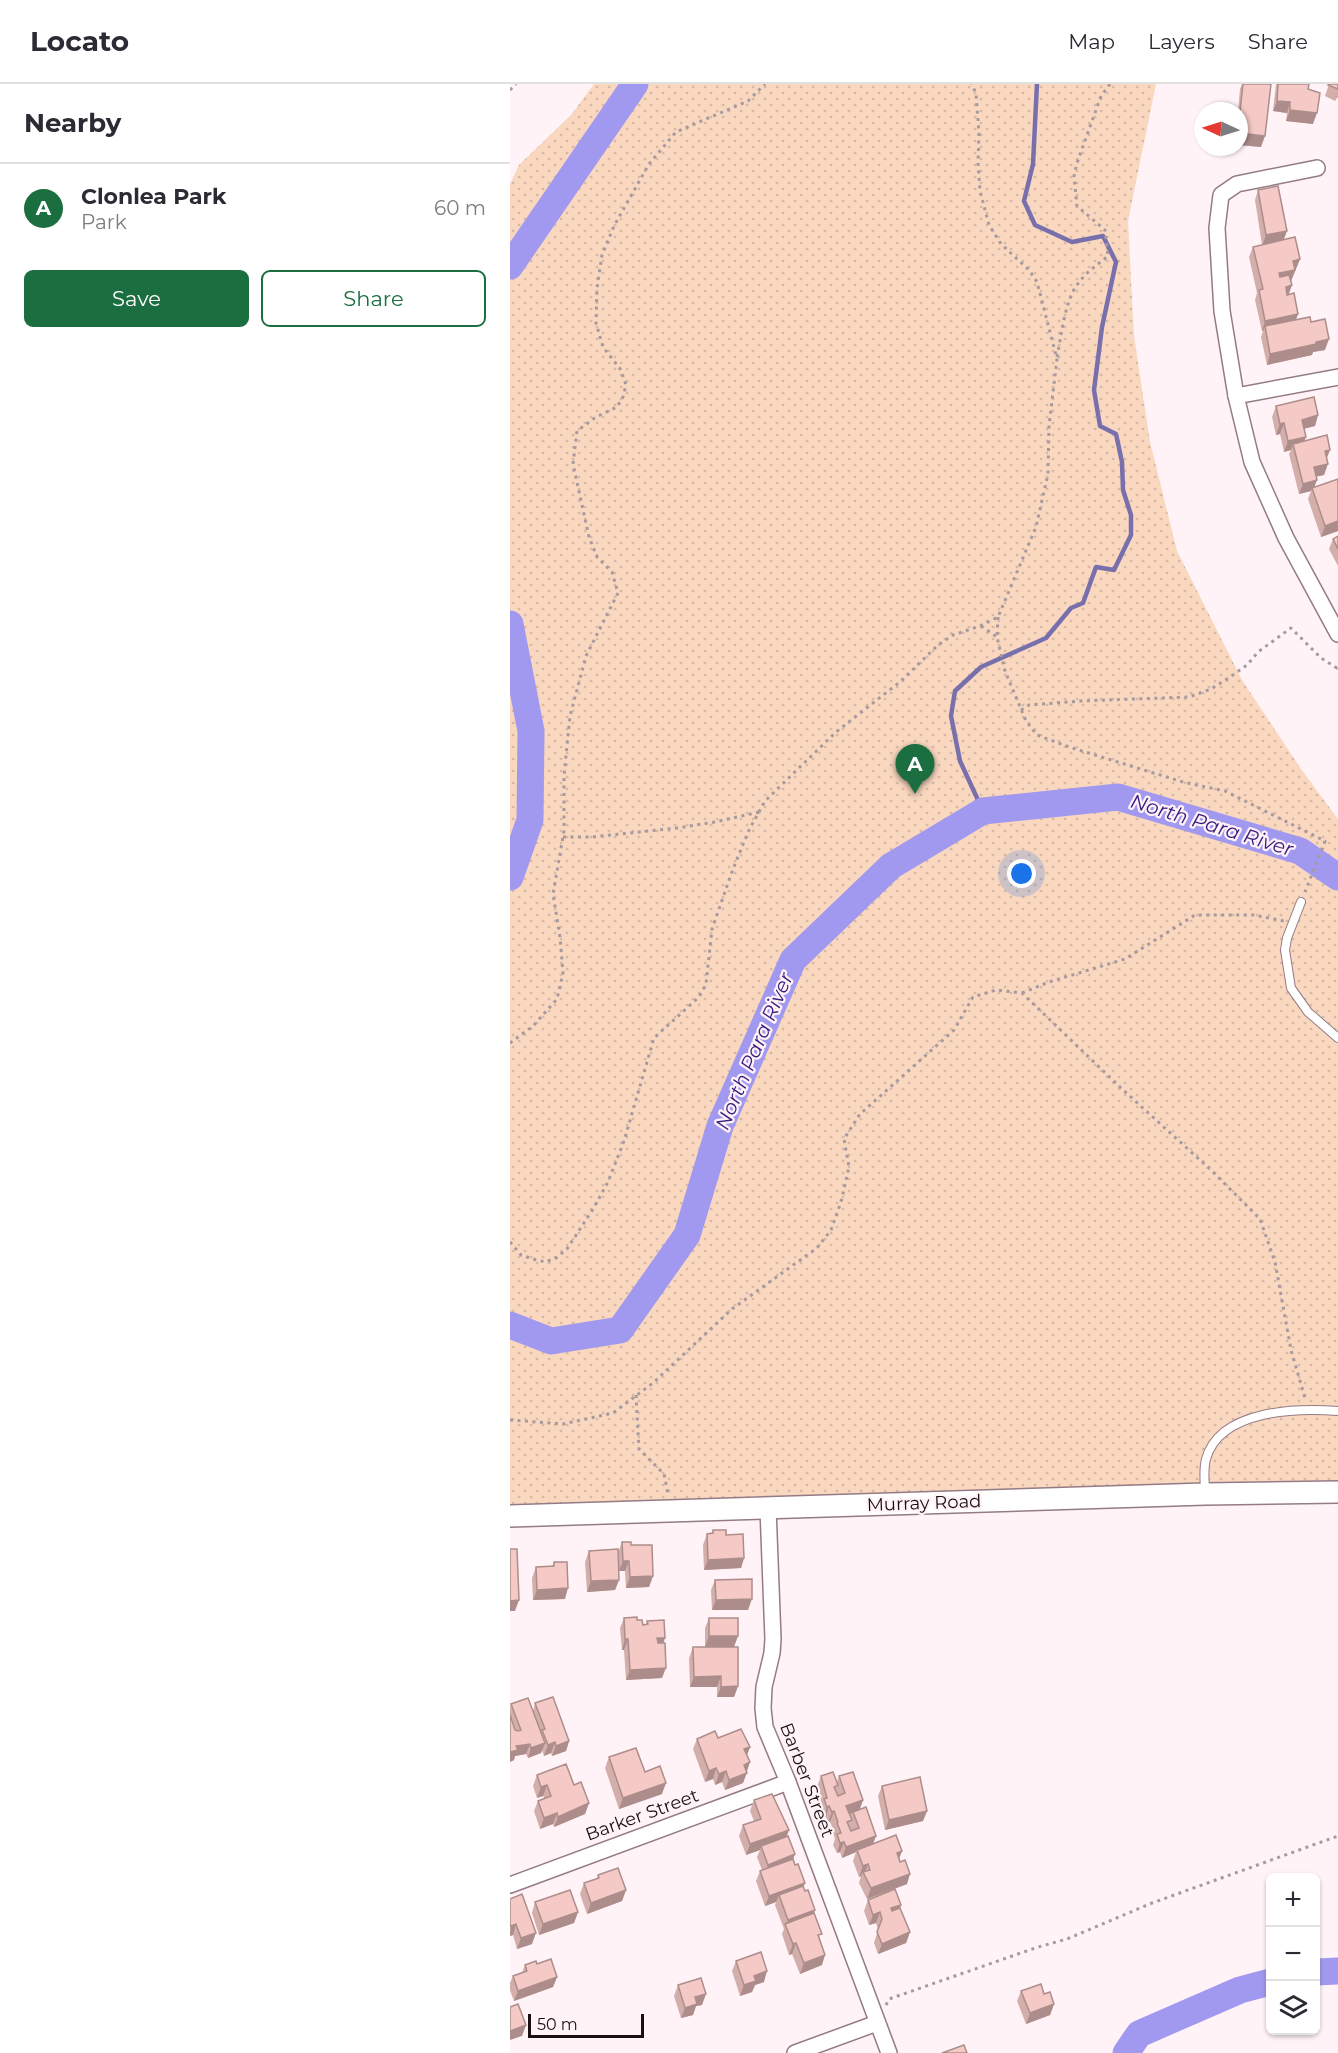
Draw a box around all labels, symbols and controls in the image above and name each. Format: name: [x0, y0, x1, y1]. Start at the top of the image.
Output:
text: Locato: [30, 24, 129, 58]
text: Map: [1068, 29, 1115, 54]
text: Layers: [1148, 29, 1215, 54]
text: Share: [1248, 29, 1308, 54]
north arrow: [1194, 102, 1248, 156]
text: Nearby: [24, 107, 121, 139]
text: Clonlea Park: [81, 183, 226, 210]
text: A: [36, 196, 51, 220]
text: 60 m: [434, 196, 486, 220]
text: Park: [81, 210, 127, 234]
button: Save: [24, 270, 249, 327]
button: Share: [261, 270, 486, 327]
pin: A: [896, 744, 934, 794]
water label: North Para River: [1128, 789, 1297, 861]
your location: [1007, 859, 1036, 888]
water label: North Para River: [710, 968, 798, 1133]
street label: Murray Road: [866, 1490, 982, 1516]
street label: Barber Street: [775, 1720, 839, 1840]
street label: Barker Street: [582, 1784, 702, 1846]
map controls: [1266, 1873, 1320, 2035]
button: +: [1266, 1873, 1320, 1927]
button: −: [1266, 1927, 1320, 1981]
button: layers: [1266, 1981, 1320, 2035]
scale bar: [528, 2011, 644, 2038]
text: 50 m: [537, 2015, 578, 2034]

